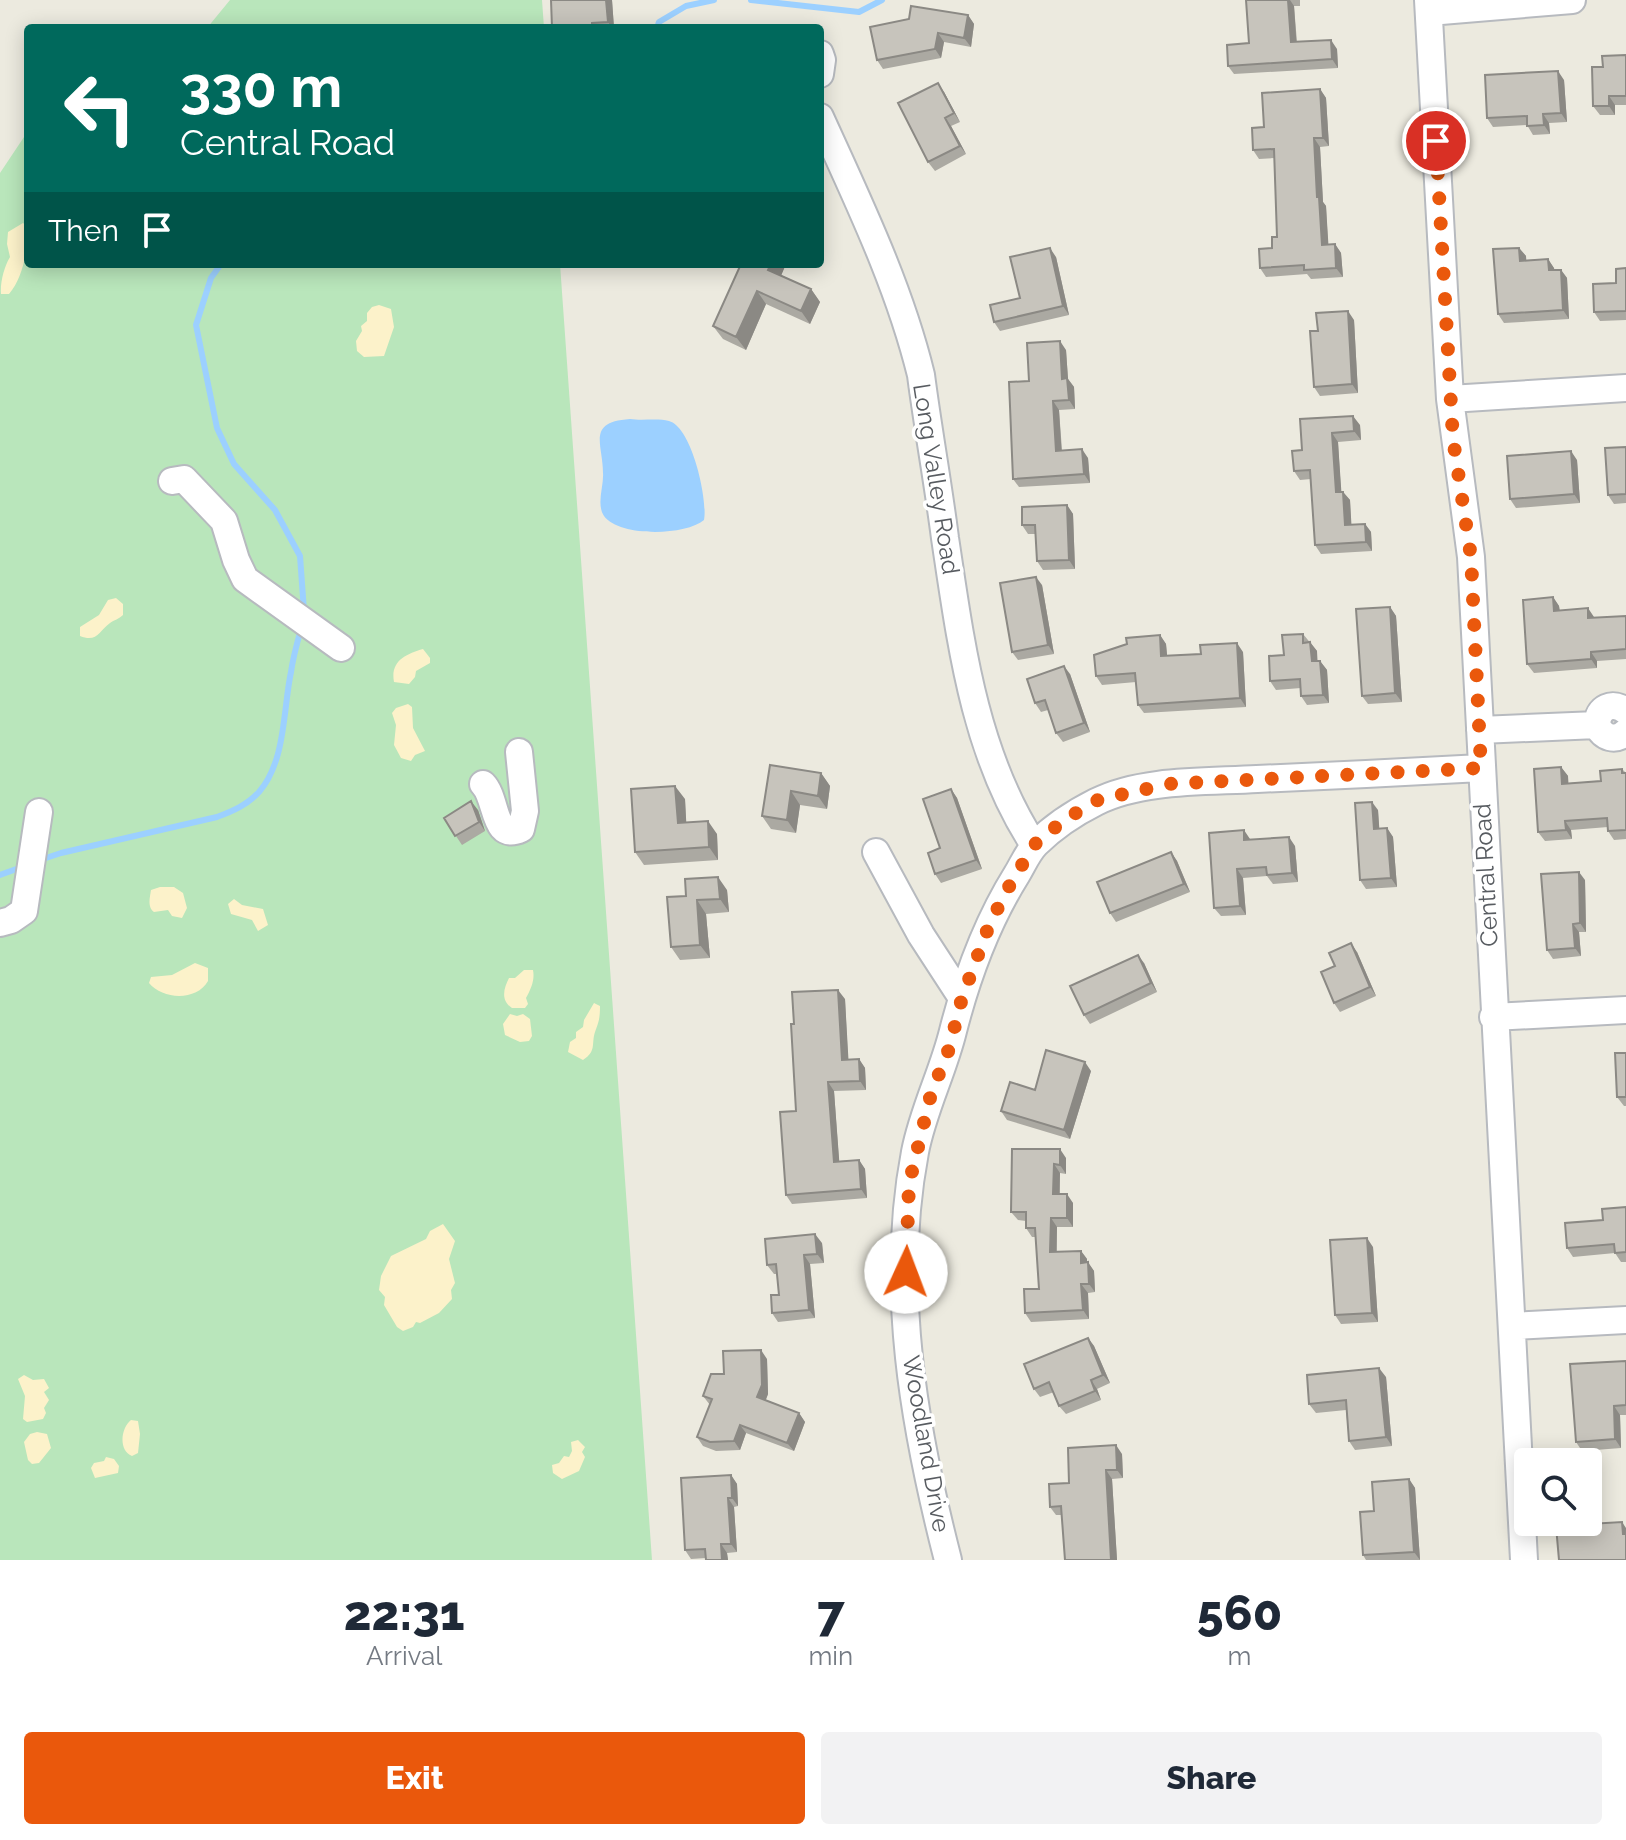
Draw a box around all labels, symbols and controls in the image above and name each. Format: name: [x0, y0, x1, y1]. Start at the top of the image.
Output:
text: 330 m: [180, 54, 342, 120]
icon: left: [48, 56, 152, 160]
pin: [1402, 107, 1470, 175]
icon: arrive: [1414, 119, 1458, 163]
text: Central Road: [180, 121, 395, 163]
icon: arrive: [135, 208, 179, 252]
text: Then: [48, 213, 119, 248]
street label: Long Valley Road: [907, 381, 966, 577]
street label: Central Road: [1467, 803, 1504, 947]
position arrow: [864, 1230, 948, 1314]
street label: Woodland Drive: [897, 1353, 956, 1535]
map controls: [1514, 1448, 1602, 1536]
button: search: [1514, 1448, 1602, 1536]
text: 22:31: [344, 1585, 465, 1641]
text: 7: [817, 1585, 845, 1641]
text: 560: [1197, 1585, 1282, 1641]
text: Arrival: [366, 1641, 442, 1671]
text: min: [808, 1641, 853, 1671]
text: m: [1228, 1641, 1251, 1671]
button: Exit: [24, 1732, 805, 1824]
button: Share: [821, 1732, 1602, 1824]

